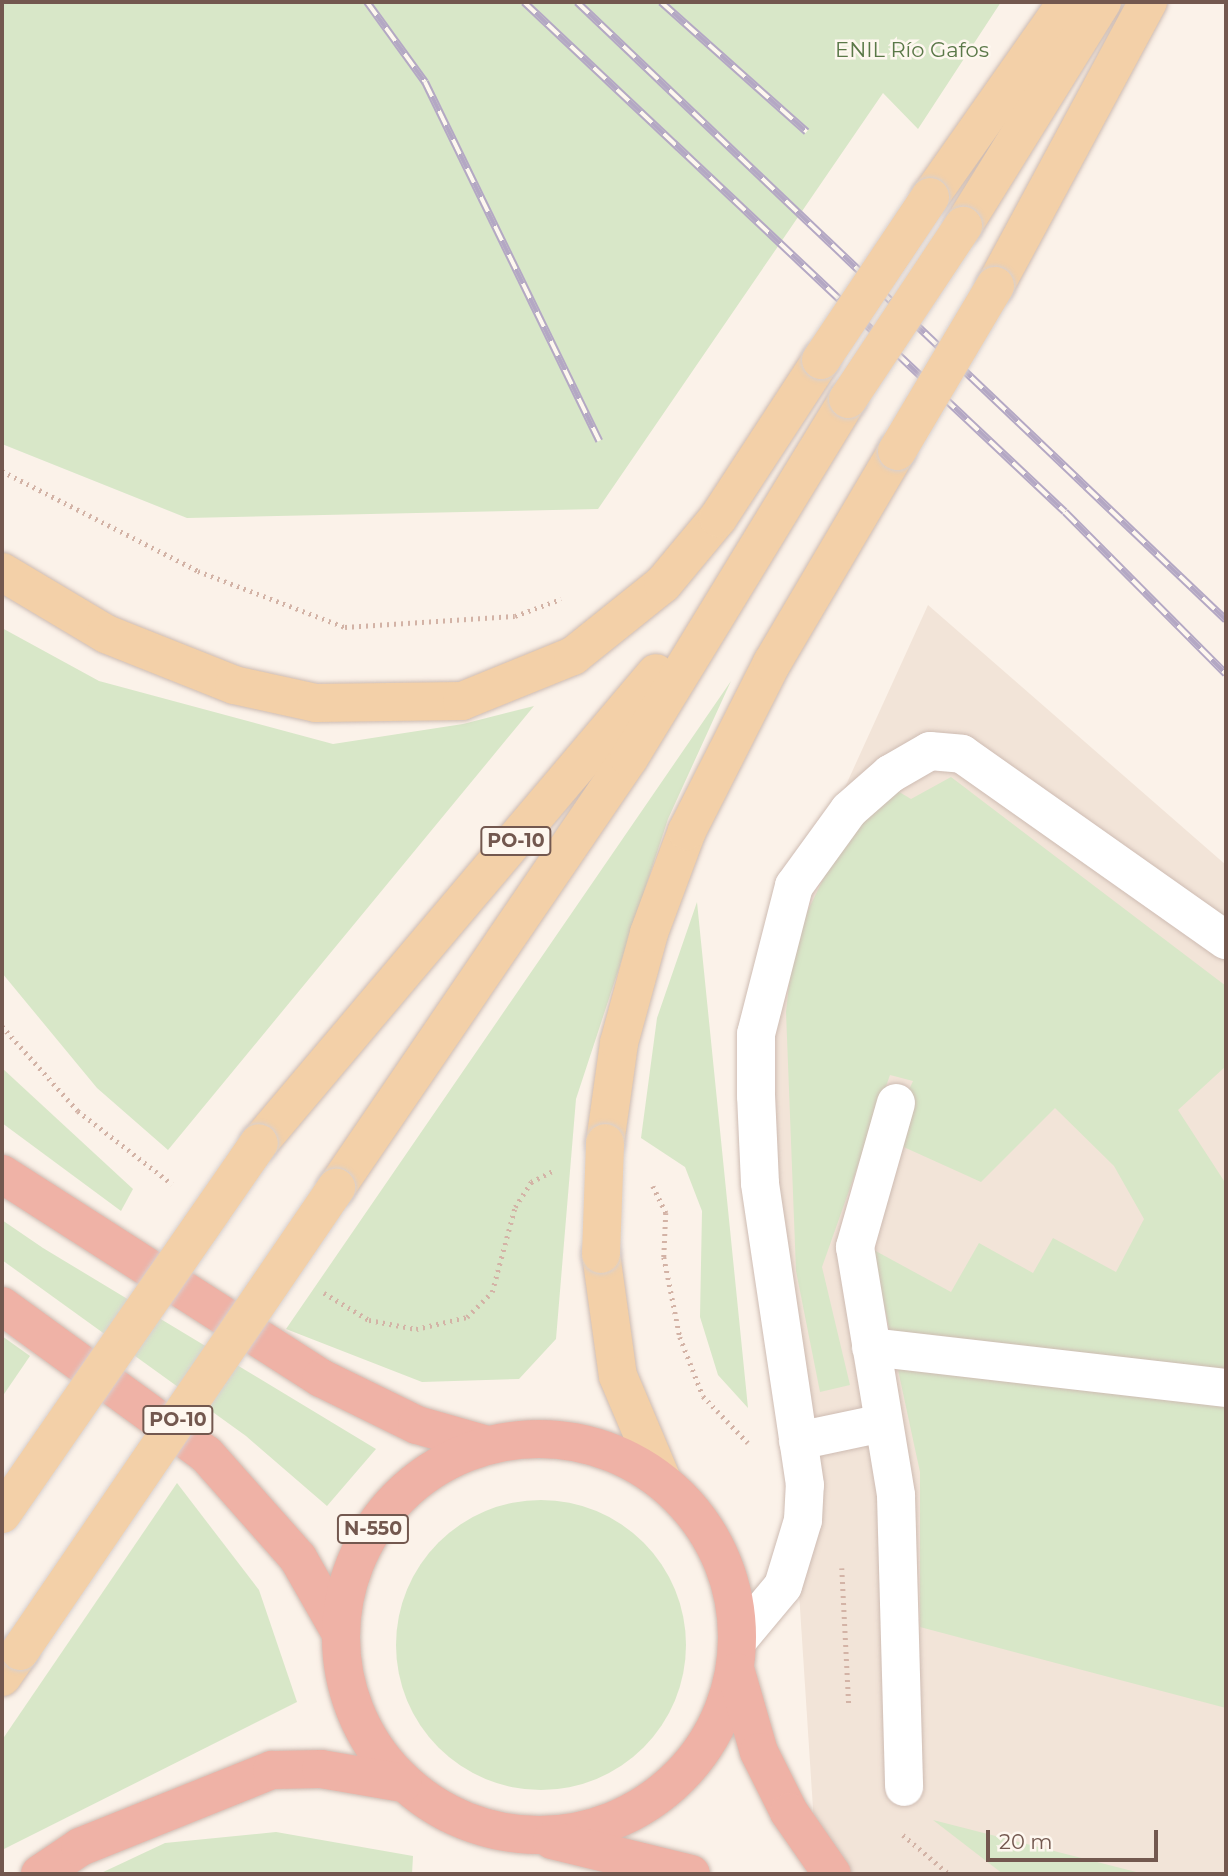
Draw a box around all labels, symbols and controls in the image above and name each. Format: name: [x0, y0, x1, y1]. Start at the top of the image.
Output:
park label: ENIL Río Gafos: [835, 37, 989, 63]
road number: PO-10: [479, 826, 553, 856]
road number: PO-10: [141, 1404, 215, 1436]
road number: N-550: [336, 1513, 410, 1544]
scale bar: [990, 1816, 1162, 1860]
text: 20 m: [999, 1829, 1053, 1854]

